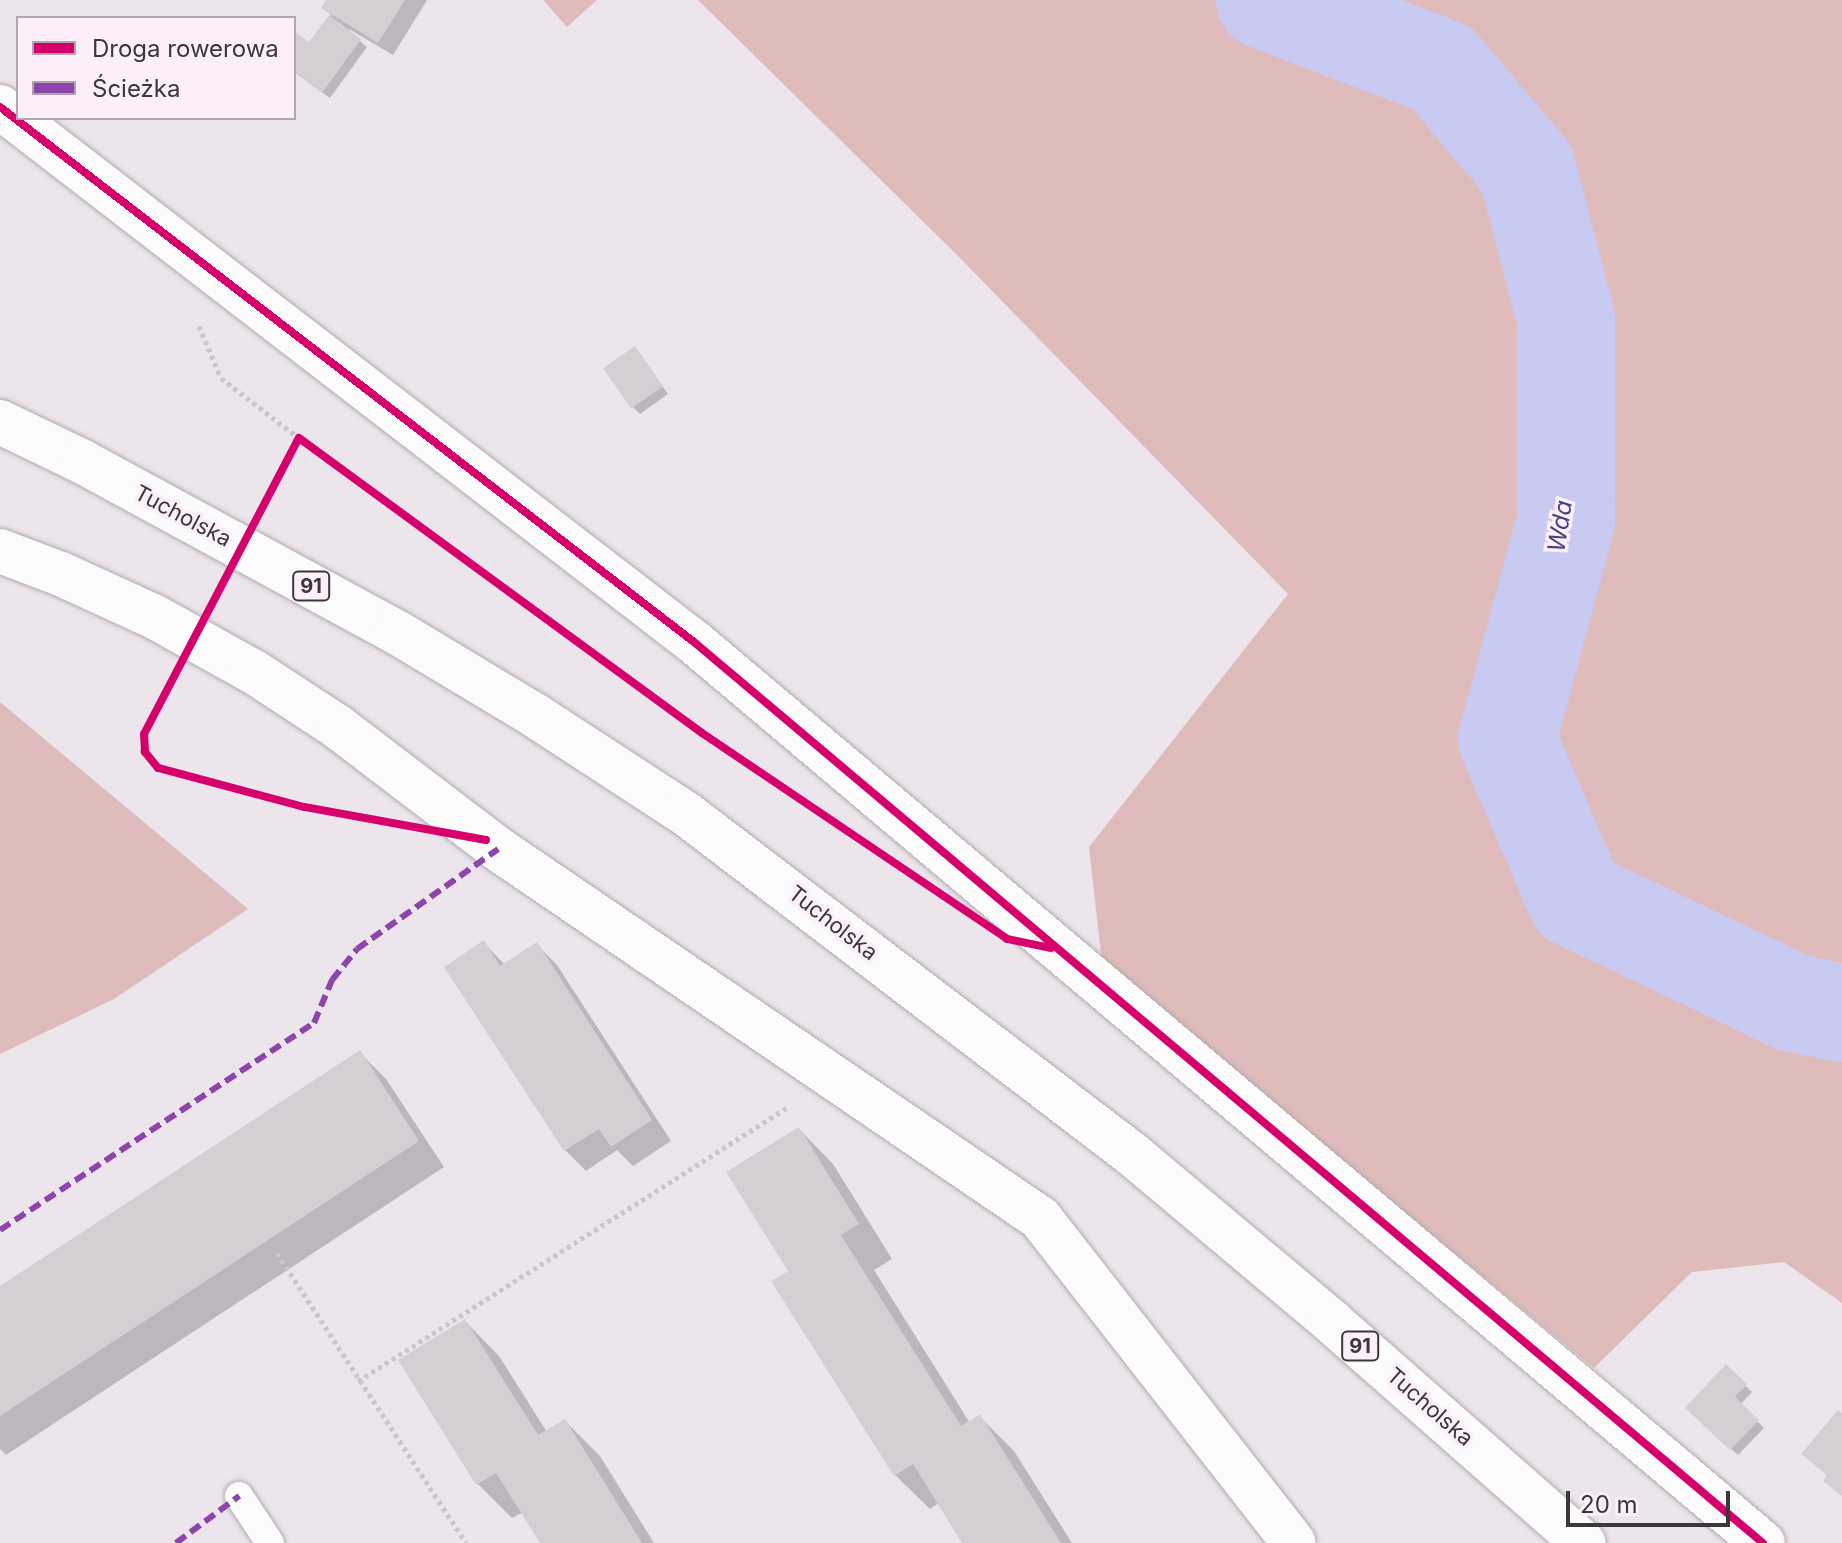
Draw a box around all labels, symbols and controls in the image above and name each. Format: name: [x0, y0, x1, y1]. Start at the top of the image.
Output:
legend: [16, 16, 296, 120]
text: Droga rowerowa: [92, 34, 279, 63]
text: Ścieżka: [92, 74, 180, 103]
street label: Tucholska: [130, 480, 236, 552]
water label: Wda: [1542, 498, 1578, 554]
road number: 91: [291, 570, 331, 602]
street label: Tucholska: [783, 880, 883, 966]
road number: 91: [1340, 1330, 1380, 1362]
street label: Tucholska: [1381, 1362, 1479, 1452]
scale bar: [1570, 1475, 1734, 1525]
text: 20 m: [1580, 1490, 1638, 1519]

